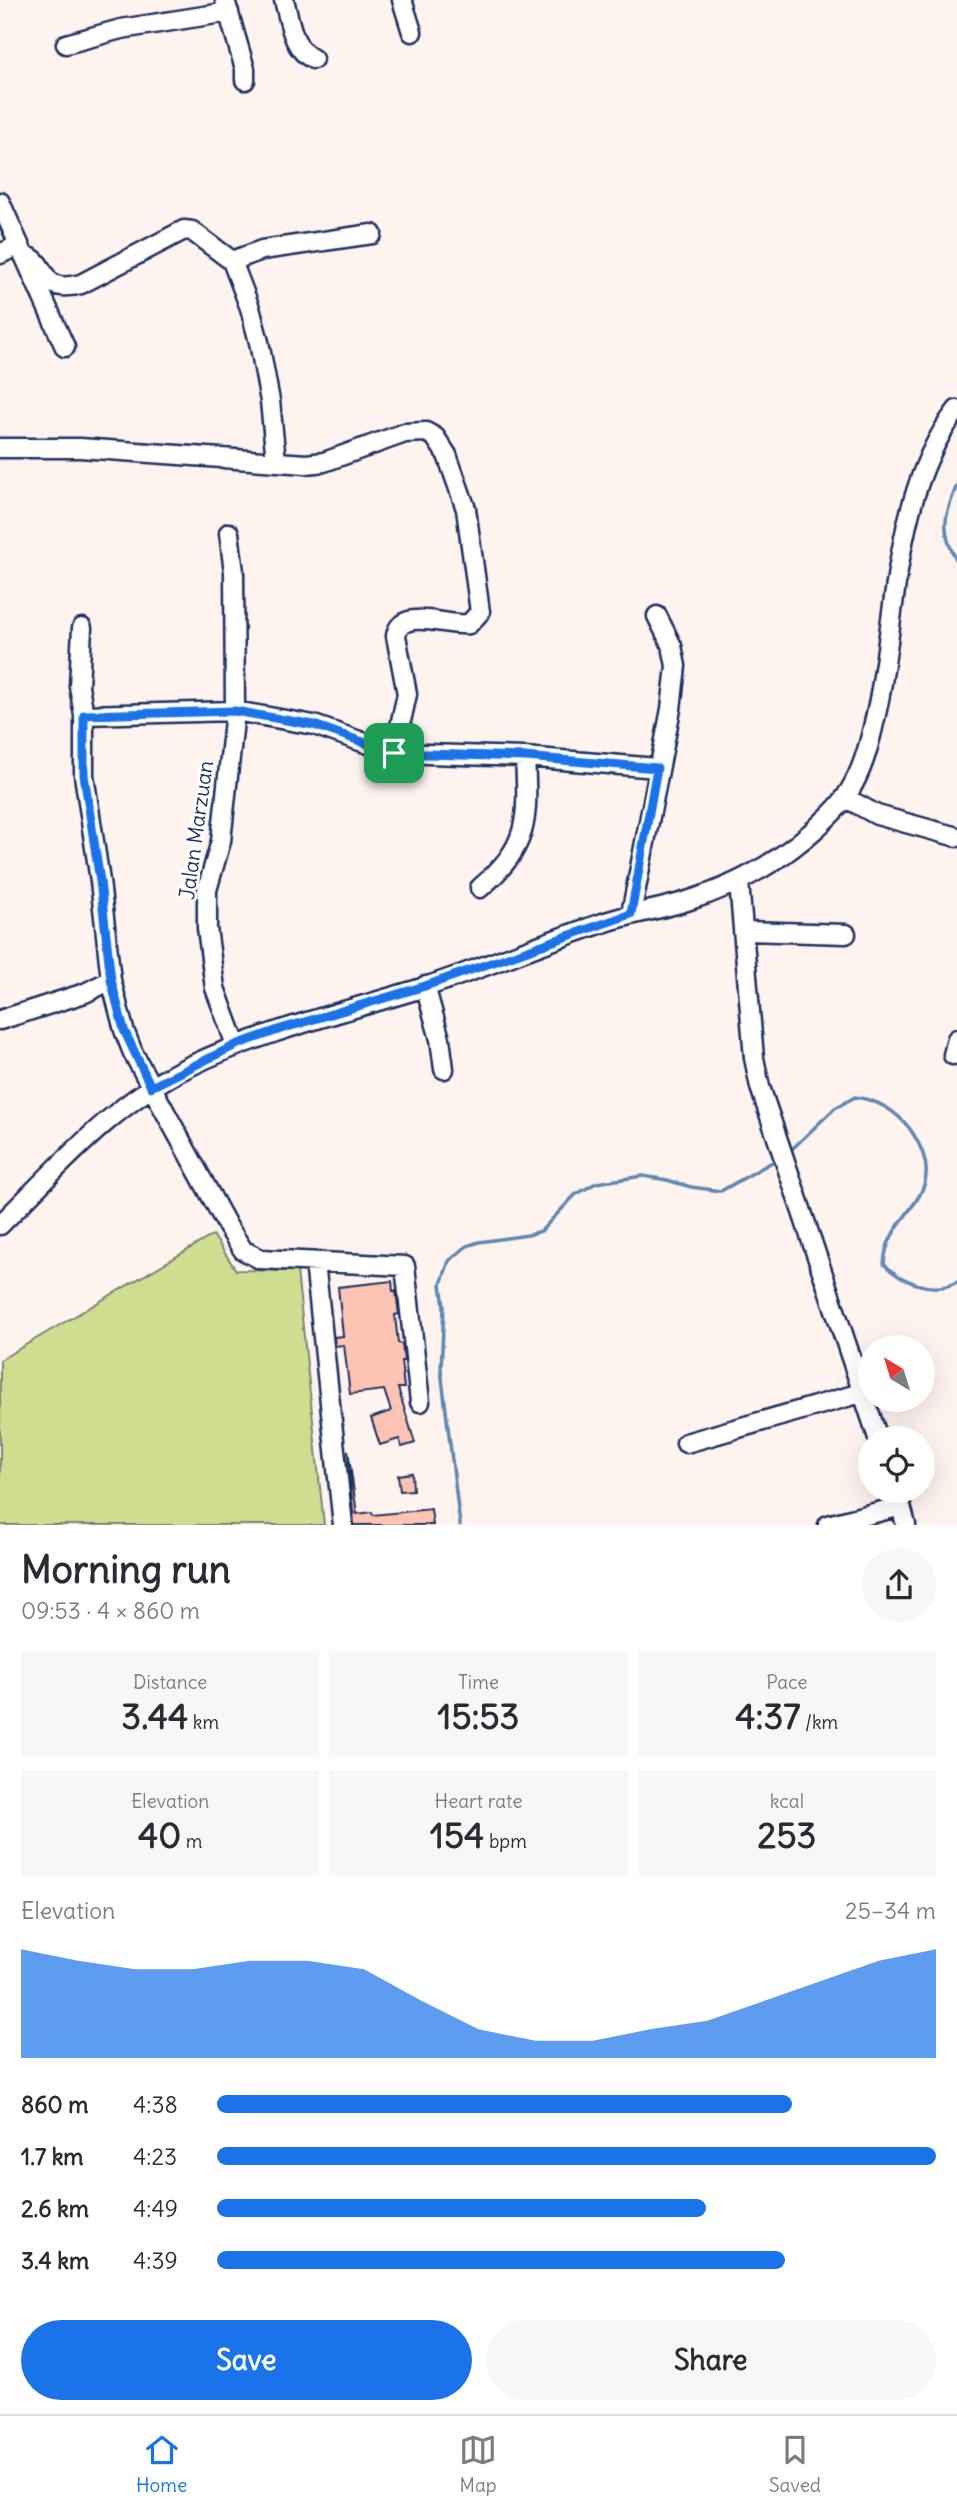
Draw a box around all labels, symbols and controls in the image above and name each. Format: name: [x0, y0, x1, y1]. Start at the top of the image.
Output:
pin: [364, 723, 424, 783]
icon: arrive: [375, 734, 413, 772]
street label: Jalan Marzuan: [173, 759, 219, 901]
north arrow: [858, 1335, 934, 1412]
map controls: [858, 1335, 935, 1503]
button: locate: [858, 1426, 935, 1503]
text: Morning run: [21, 1546, 231, 1593]
button: share: [862, 1548, 936, 1622]
text: 09:53 · 4 × 860 m: [21, 1596, 200, 1625]
text: Distance: [133, 1670, 207, 1694]
text: Time: [458, 1670, 499, 1694]
text: Pace: [766, 1670, 807, 1694]
text: 3.44: [121, 1694, 188, 1738]
text: 15:53: [438, 1694, 519, 1738]
text: 4:37: [735, 1694, 801, 1738]
text: km: [188, 1710, 219, 1734]
text: /km: [801, 1710, 838, 1734]
text: Elevation: [131, 1789, 209, 1813]
text: Heart rate: [434, 1789, 523, 1813]
text: kcal: [770, 1789, 804, 1813]
text: 40: [138, 1813, 181, 1857]
text: 154: [430, 1813, 484, 1857]
text: 253: [757, 1813, 816, 1857]
text: m: [181, 1829, 202, 1853]
text: bpm: [484, 1829, 527, 1853]
text: Elevation: [21, 1896, 115, 1925]
text: 25–34 m: [845, 1896, 936, 1925]
text: 860 m: [21, 2090, 88, 2119]
text: 4:38: [133, 2090, 178, 2119]
text: 1.7 km: [21, 2142, 84, 2171]
text: 4:23: [133, 2142, 177, 2171]
text: 2.6 km: [21, 2194, 89, 2223]
text: 4:49: [133, 2194, 178, 2223]
text: 3.4 km: [21, 2246, 89, 2275]
text: 4:39: [133, 2246, 178, 2275]
button: Save: [21, 2320, 472, 2400]
button: Share: [486, 2320, 936, 2400]
tab: Home: [136, 2431, 187, 2497]
tab: Map: [459, 2431, 497, 2497]
tab: Saved: [769, 2431, 821, 2497]

